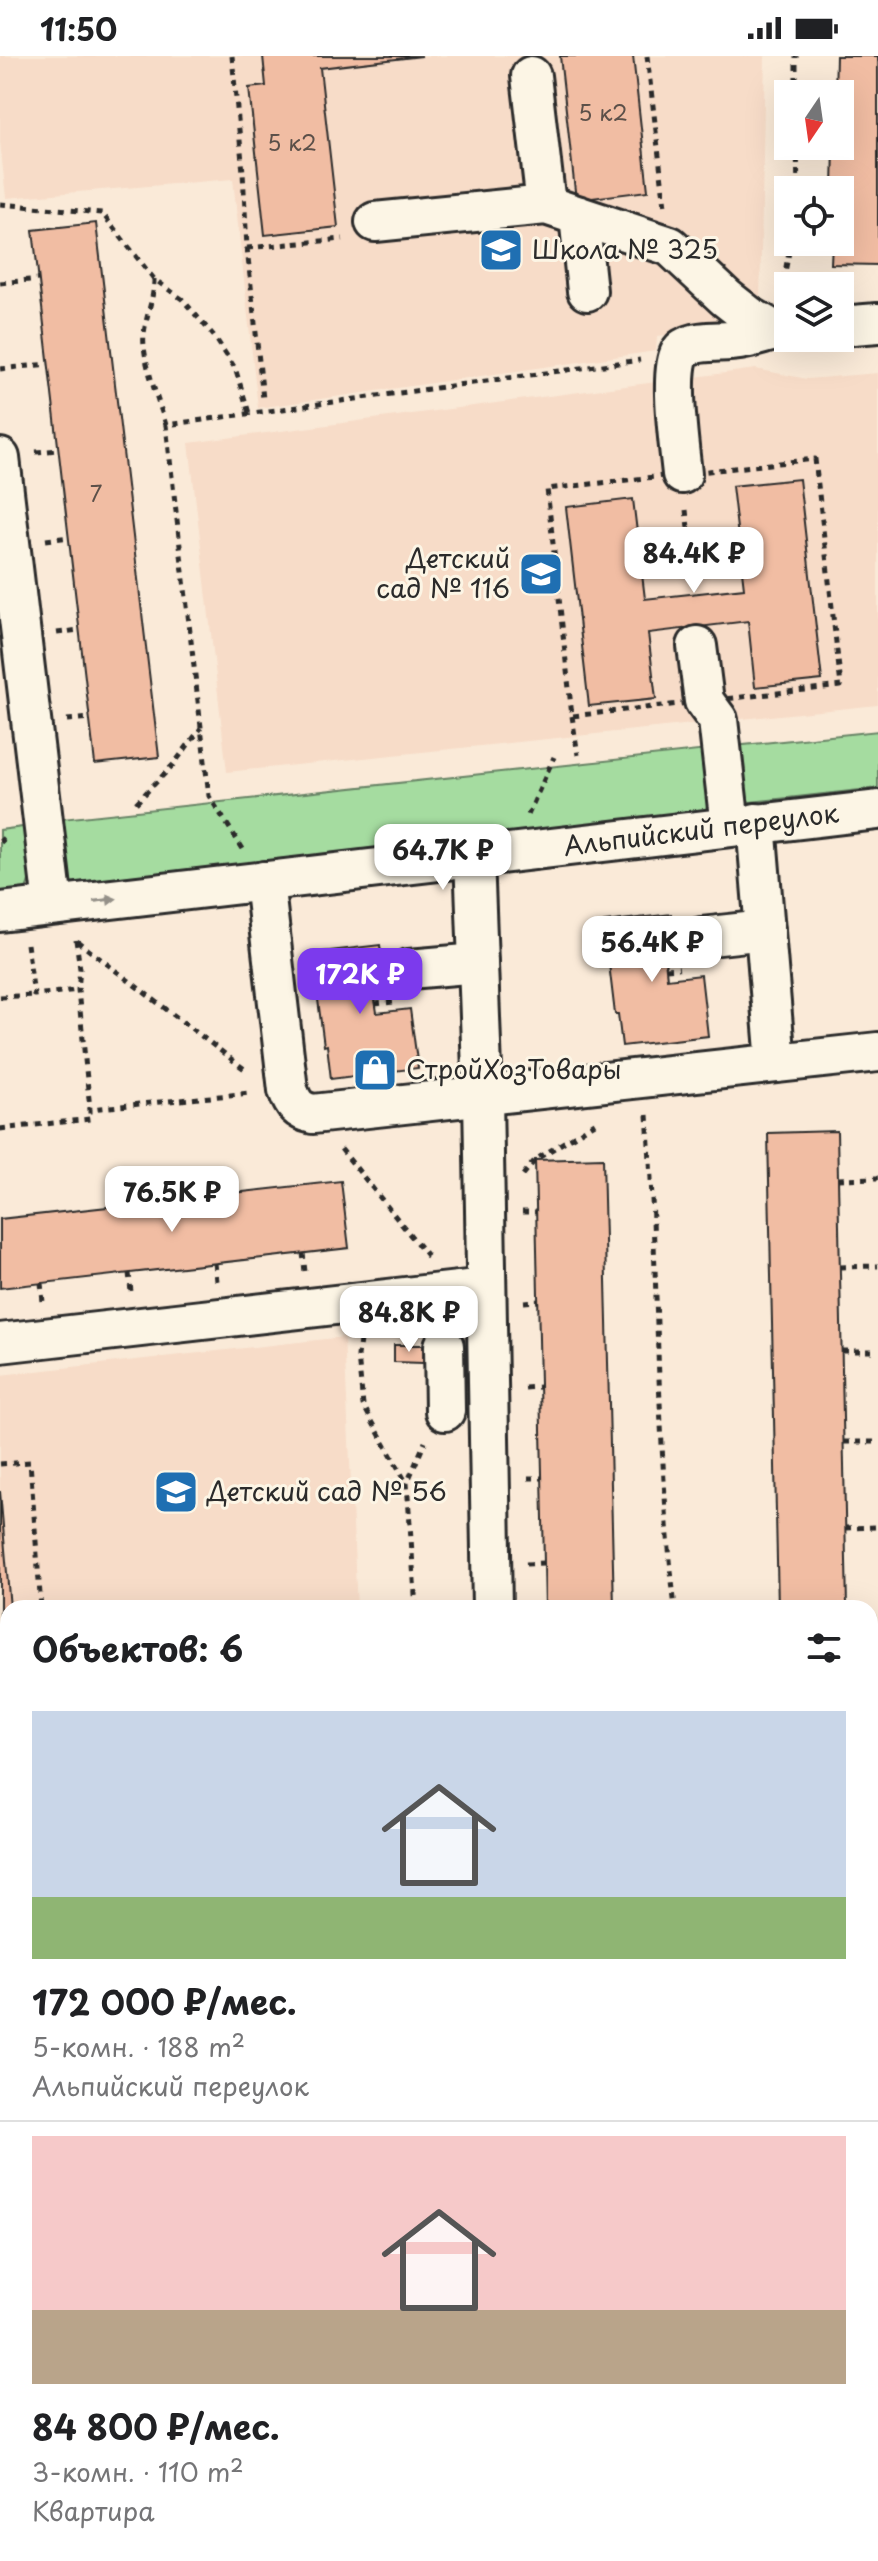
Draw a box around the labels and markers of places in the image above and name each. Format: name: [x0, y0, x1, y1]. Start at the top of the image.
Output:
school or university icon: Школа № 325: [477, 226, 525, 274]
place label: Школа № 325: [532, 229, 718, 268]
pin: 84.4K ₽: [620, 527, 768, 595]
place label: Детский сад № 116: [376, 538, 510, 607]
school or university icon: Детский сад № 116: [517, 550, 565, 598]
pin: 64.7K ₽: [369, 824, 517, 892]
pin: 56.4K ₽: [578, 916, 726, 984]
pin: 172K ₽: [295, 948, 425, 1016]
shop icon: СтройХозТовары: [351, 1046, 399, 1094]
place label: СтройХозТовары: [406, 1049, 621, 1088]
pin: 76.5K ₽: [98, 1166, 246, 1234]
pin: 84.8K ₽: [335, 1286, 483, 1354]
school or university icon: Детский сад № 56: [152, 1468, 200, 1516]
place label: Детский сад № 56: [206, 1471, 447, 1510]

